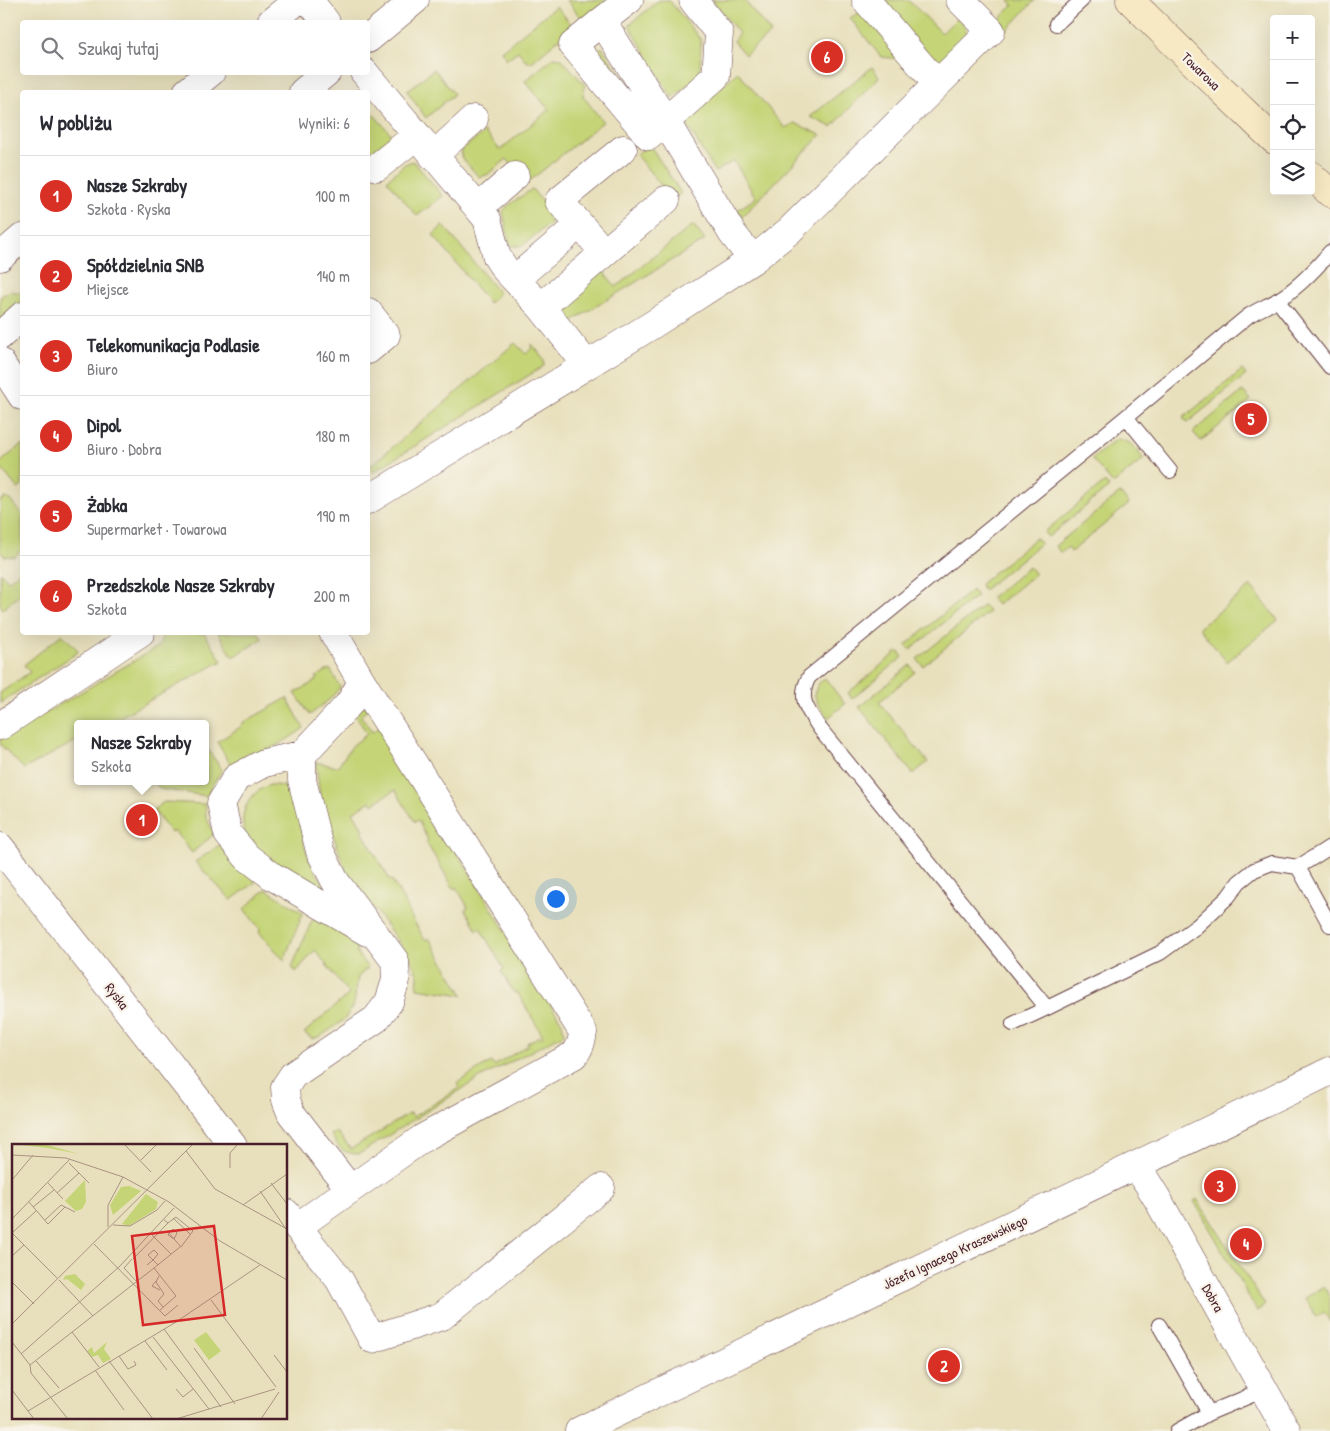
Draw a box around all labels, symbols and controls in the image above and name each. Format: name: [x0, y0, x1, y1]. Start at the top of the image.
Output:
map controls: [1270, 15, 1315, 195]
button: +: [1270, 15, 1315, 60]
search box: [20, 20, 370, 75]
icon: search: [38, 34, 66, 62]
text: Szukaj tutaj: [78, 35, 159, 61]
pin: 6: [811, 38, 843, 76]
street label: Towarowa: [1178, 47, 1225, 94]
button: −: [1270, 60, 1315, 105]
button: locate: [1270, 105, 1315, 150]
text: W pobliżu: [40, 108, 112, 137]
text: Wyniki: 6: [299, 112, 350, 134]
button: layers: [1270, 150, 1315, 195]
text: Nasze Szkraby: [87, 172, 187, 198]
text: 1: [53, 185, 59, 207]
text: 100 m: [315, 185, 350, 207]
text: Szkoła · Ryska: [87, 198, 170, 220]
text: Spółdzielnia SNB: [87, 252, 204, 278]
text: 2: [52, 265, 60, 287]
text: 140 m: [316, 265, 350, 287]
text: Miejsce: [87, 278, 129, 300]
text: Telekomunikacja Podlasie: [87, 332, 260, 358]
text: 3: [52, 345, 60, 367]
text: 160 m: [316, 345, 350, 367]
text: Biuro: [87, 358, 118, 380]
pin: 5: [1235, 400, 1267, 438]
text: Dipol: [87, 412, 121, 438]
text: 4: [53, 425, 59, 447]
text: 180 m: [316, 425, 350, 447]
text: Biuro · Dobra: [87, 438, 161, 460]
text: Żabka: [87, 492, 127, 518]
text: 5: [53, 505, 59, 527]
text: 190 m: [317, 505, 350, 527]
text: Supermarket · Towarowa: [87, 518, 226, 540]
text: Przedszkole Nasze Szkraby: [87, 572, 275, 598]
text: 6: [53, 585, 59, 607]
text: 200 m: [314, 585, 350, 607]
text: Szkoła: [87, 598, 127, 620]
popup: [74, 720, 209, 785]
text: Nasze Szkraby: [91, 729, 192, 755]
text: Szkoła: [91, 755, 131, 777]
pin: 1: [126, 801, 158, 839]
your location: [543, 886, 569, 912]
street label: Ryska: [100, 978, 134, 1014]
inset map: [12, 1144, 288, 1418]
pin: 3: [1204, 1167, 1236, 1205]
street label: Józefa Ignacego Kraszewskiego: [880, 1210, 1031, 1294]
pin: 4: [1230, 1225, 1262, 1263]
street label: Dobra: [1198, 1280, 1229, 1315]
pin: 2: [928, 1347, 960, 1385]

